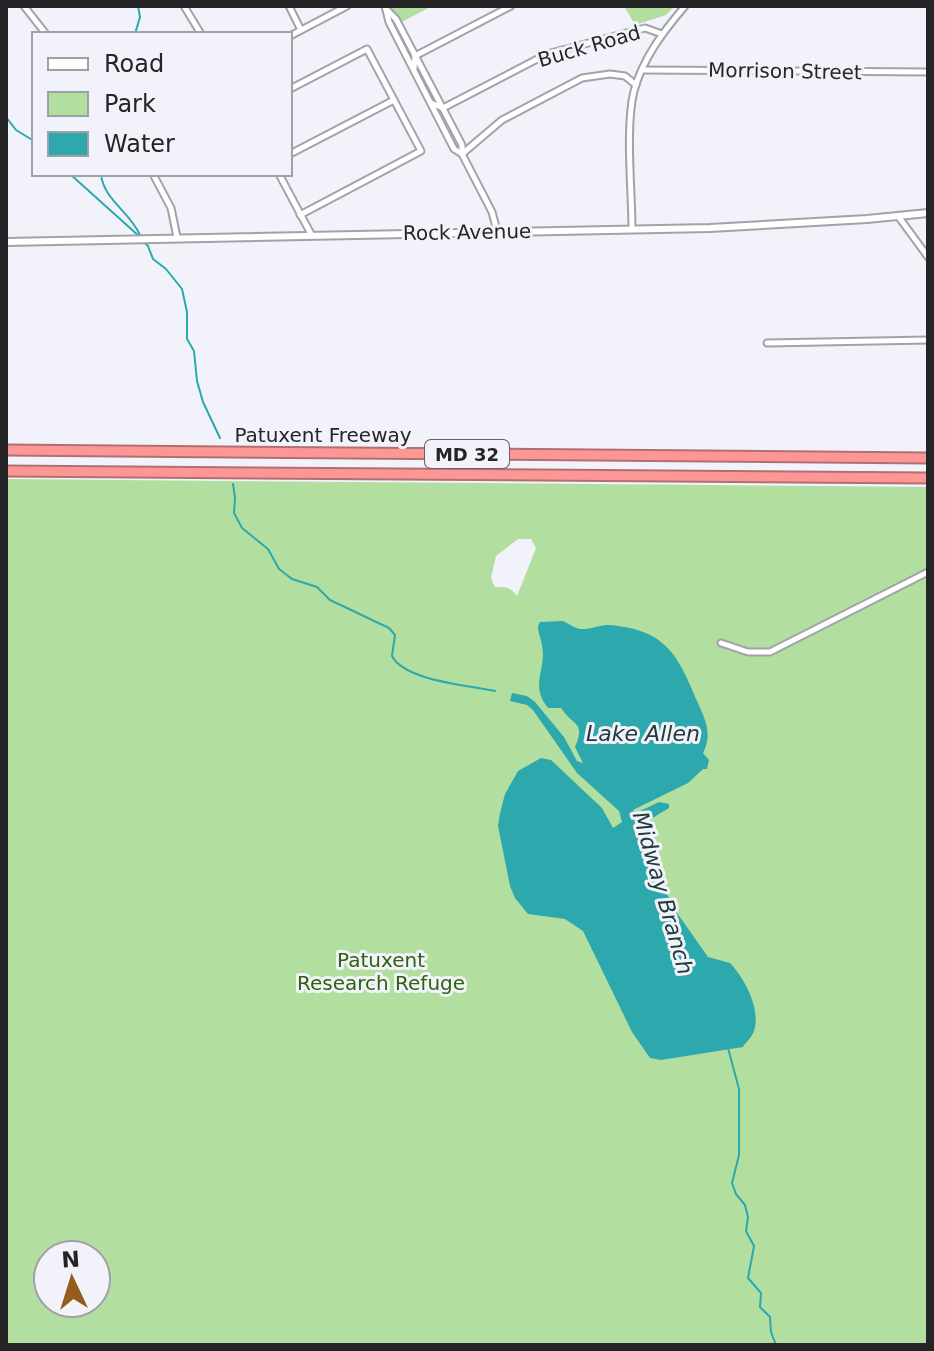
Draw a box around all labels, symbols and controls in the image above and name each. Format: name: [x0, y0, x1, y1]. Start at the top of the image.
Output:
street label: Buck Road: [535, 20, 643, 72]
legend: [32, 32, 292, 176]
text: Road: [104, 50, 164, 78]
street label: Morrison Street: [708, 58, 862, 84]
text: Park: [104, 90, 156, 118]
text: Water: [104, 130, 175, 158]
street label: Rock Avenue: [403, 219, 531, 245]
street label: Patuxent Freeway: [234, 423, 412, 447]
road number: MD 32: [425, 440, 509, 468]
water label: Lake Allen: [586, 721, 700, 746]
water label: Midway Branch: [628, 809, 698, 977]
park label: Patuxent Research Refuge: [297, 948, 465, 995]
north arrow: [32, 1239, 112, 1319]
text: N: [61, 1246, 81, 1273]

